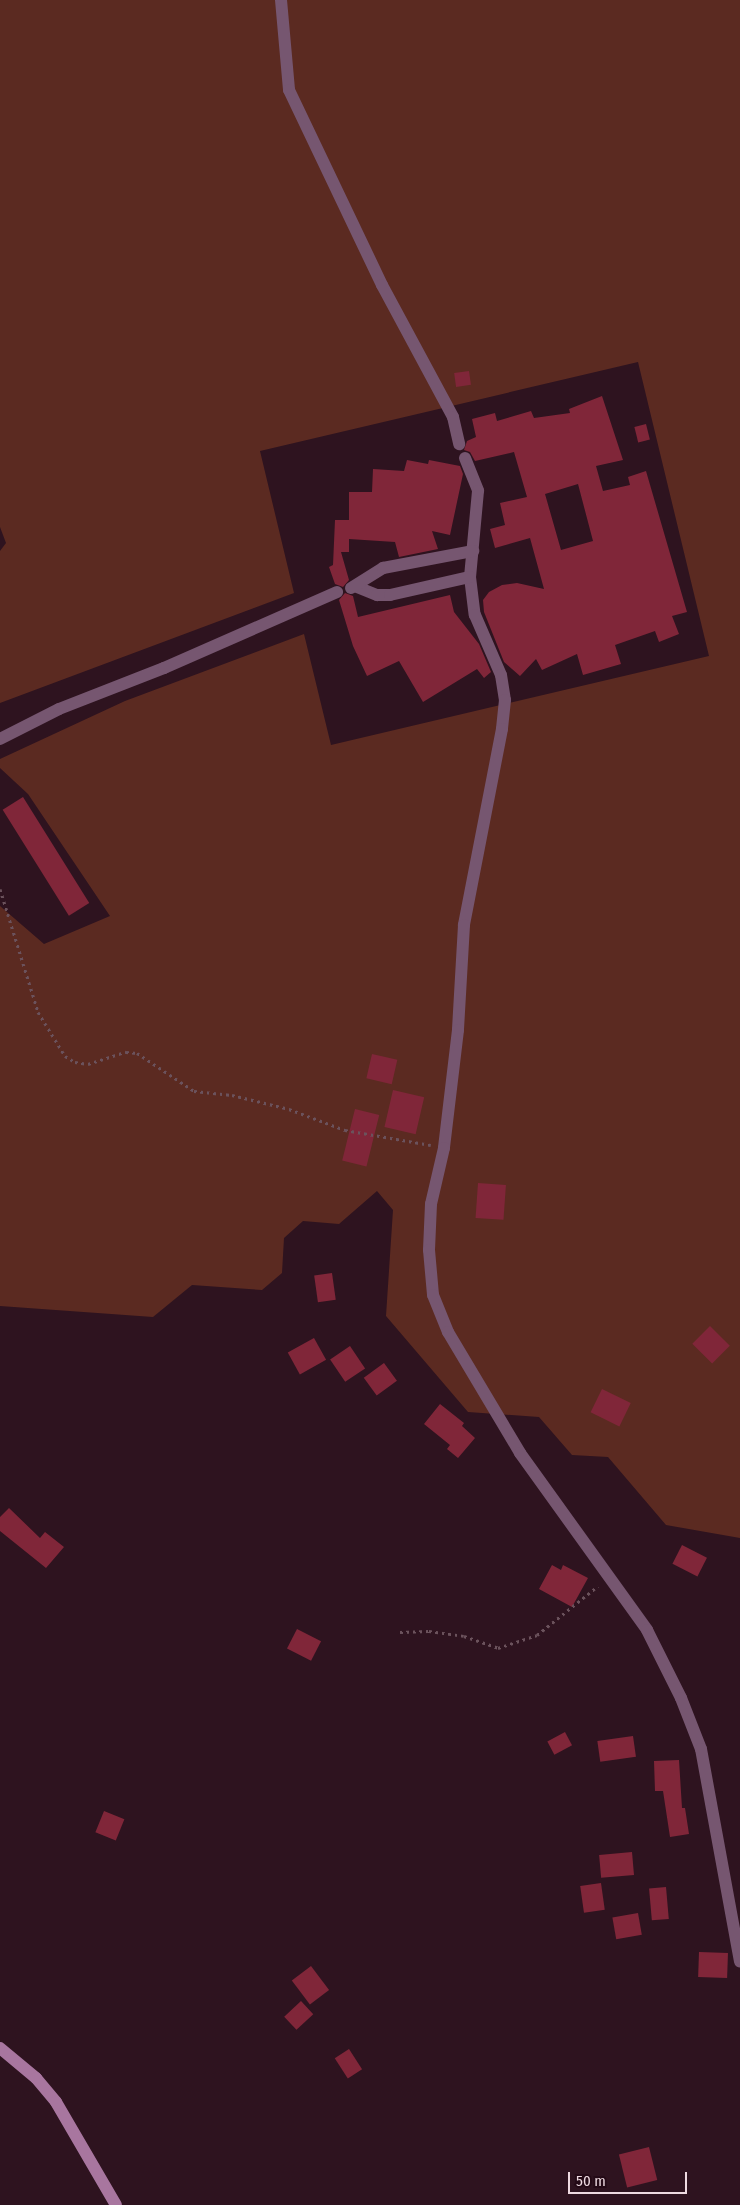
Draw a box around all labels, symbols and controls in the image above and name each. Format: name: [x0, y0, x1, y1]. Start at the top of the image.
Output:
scale bar: [570, 2162, 689, 2194]
text: 50 m: [576, 2172, 606, 2190]

